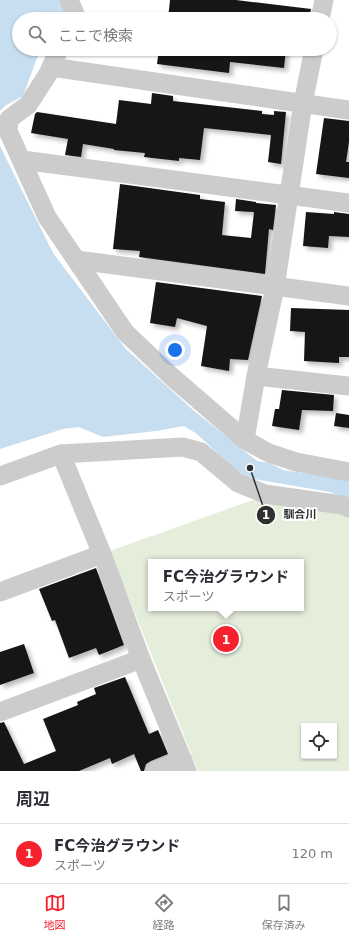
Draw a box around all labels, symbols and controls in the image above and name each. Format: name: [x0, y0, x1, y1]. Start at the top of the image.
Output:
search box: [12, 12, 337, 56]
icon: search: [26, 23, 48, 45]
text: ここで検索: [58, 27, 133, 45]
your location: [165, 340, 185, 360]
callout: 馴合川: [256, 503, 325, 526]
text: 1: [262, 508, 270, 522]
text: 馴合川: [284, 508, 317, 521]
popup: [148, 559, 304, 611]
text: FC今治グラウンド: [163, 568, 289, 586]
text: スポーツ: [163, 589, 215, 604]
pin: 1: [213, 624, 239, 654]
map controls: [301, 723, 337, 759]
button: locate: [301, 723, 337, 759]
text: 周辺: [16, 789, 50, 809]
text: FC今治グラウンド: [54, 837, 180, 855]
text: 1: [24, 846, 34, 861]
text: 120 m: [291, 846, 333, 861]
text: スポーツ: [54, 858, 106, 873]
tab: 地図: [44, 892, 66, 932]
tab: 経路: [153, 892, 175, 932]
tab: 保存済み: [262, 892, 306, 932]

